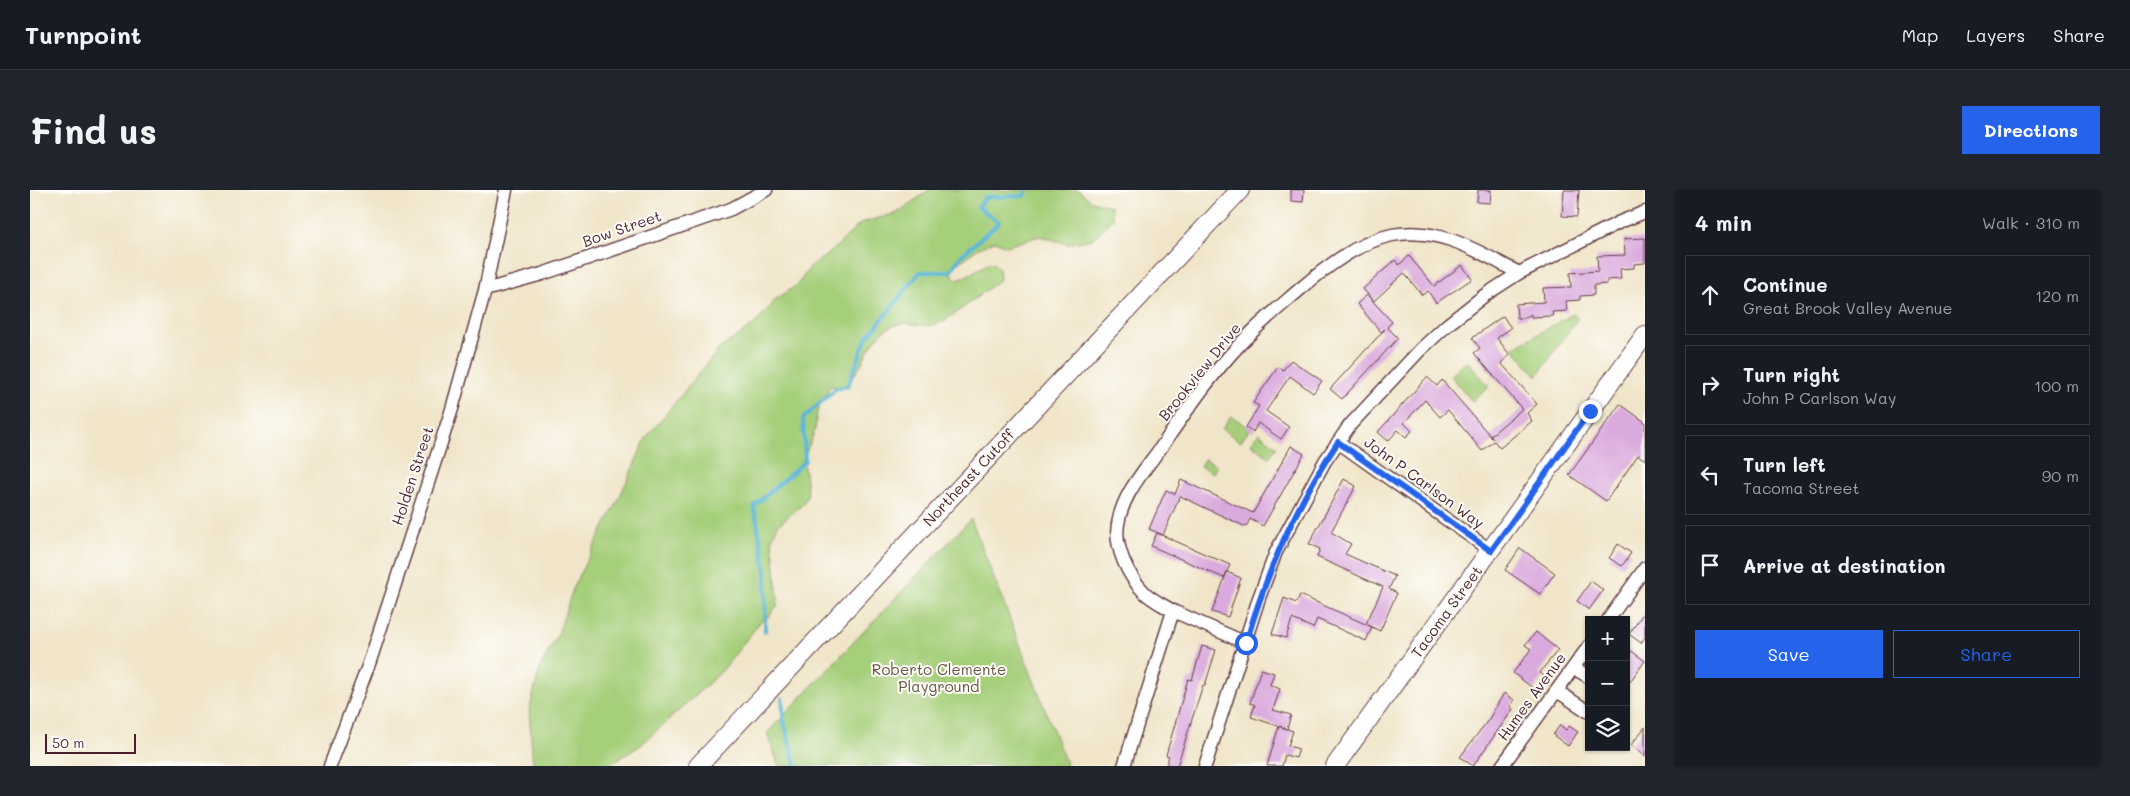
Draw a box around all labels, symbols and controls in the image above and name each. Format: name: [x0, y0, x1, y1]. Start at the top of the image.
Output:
text: Turnpoint: [25, 19, 141, 50]
text: Map: [1902, 23, 1938, 47]
text: Layers: [1966, 23, 2025, 47]
text: Share: [2053, 23, 2105, 47]
button: Directions: [1962, 106, 2100, 154]
text: Find us: [30, 107, 157, 153]
street label: Bow Street: [579, 205, 664, 251]
text: 4 min: [1695, 209, 1752, 236]
text: Walk · 310 m: [1982, 212, 2080, 233]
text: Continue: [1743, 272, 1828, 297]
icon: ahead: [1696, 281, 1724, 309]
text: 120 m: [2035, 285, 2079, 306]
text: Great Brook Valley Avenue: [1743, 297, 1953, 318]
street label: Brookview Drive: [1154, 318, 1245, 424]
text: Turn right: [1743, 362, 1840, 387]
icon: right: [1696, 371, 1724, 399]
text: 100 m: [2034, 375, 2079, 396]
text: John P Carlson Way: [1743, 387, 1896, 408]
route end: [1579, 400, 1602, 423]
street label: Holden Street: [387, 424, 437, 528]
street label: Northeast Cutoff: [918, 424, 1019, 530]
street label: John P Carlson Way: [1361, 432, 1489, 533]
text: Turn left: [1743, 452, 1826, 477]
icon: left: [1696, 461, 1724, 489]
text: 90 m: [2042, 465, 2079, 486]
text: Tacoma Street: [1743, 477, 1860, 498]
icon: arrive: [1696, 551, 1724, 579]
text: Arrive at destination: [1743, 553, 1946, 578]
street label: Tacoma Street: [1406, 561, 1486, 661]
map controls: [1585, 616, 1630, 751]
button: +: [1585, 616, 1630, 661]
button: Save: [1695, 630, 1883, 678]
button: Share: [1893, 630, 2080, 678]
route start: [1235, 632, 1258, 655]
street label: Humes Avenue: [1492, 648, 1570, 744]
park label: Roberto Clemente Playground: [872, 659, 1006, 696]
button: −: [1585, 661, 1630, 706]
button: layers: [1585, 706, 1630, 751]
scale bar: [45, 731, 136, 754]
text: 50 m: [52, 733, 84, 752]

